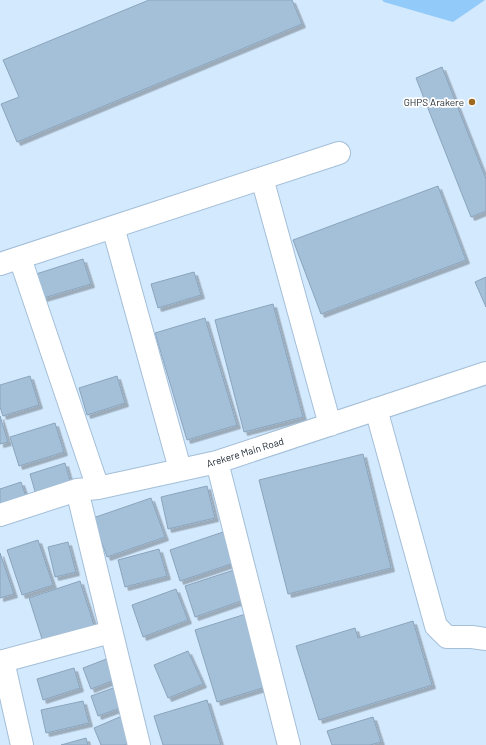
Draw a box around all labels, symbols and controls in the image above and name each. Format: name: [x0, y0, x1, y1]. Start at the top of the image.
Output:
place label: GHPS Arakere: [404, 96, 464, 108]
marker: GHPS Arakere: [467, 97, 477, 107]
street label: Arekere Main Road: [205, 435, 285, 469]

